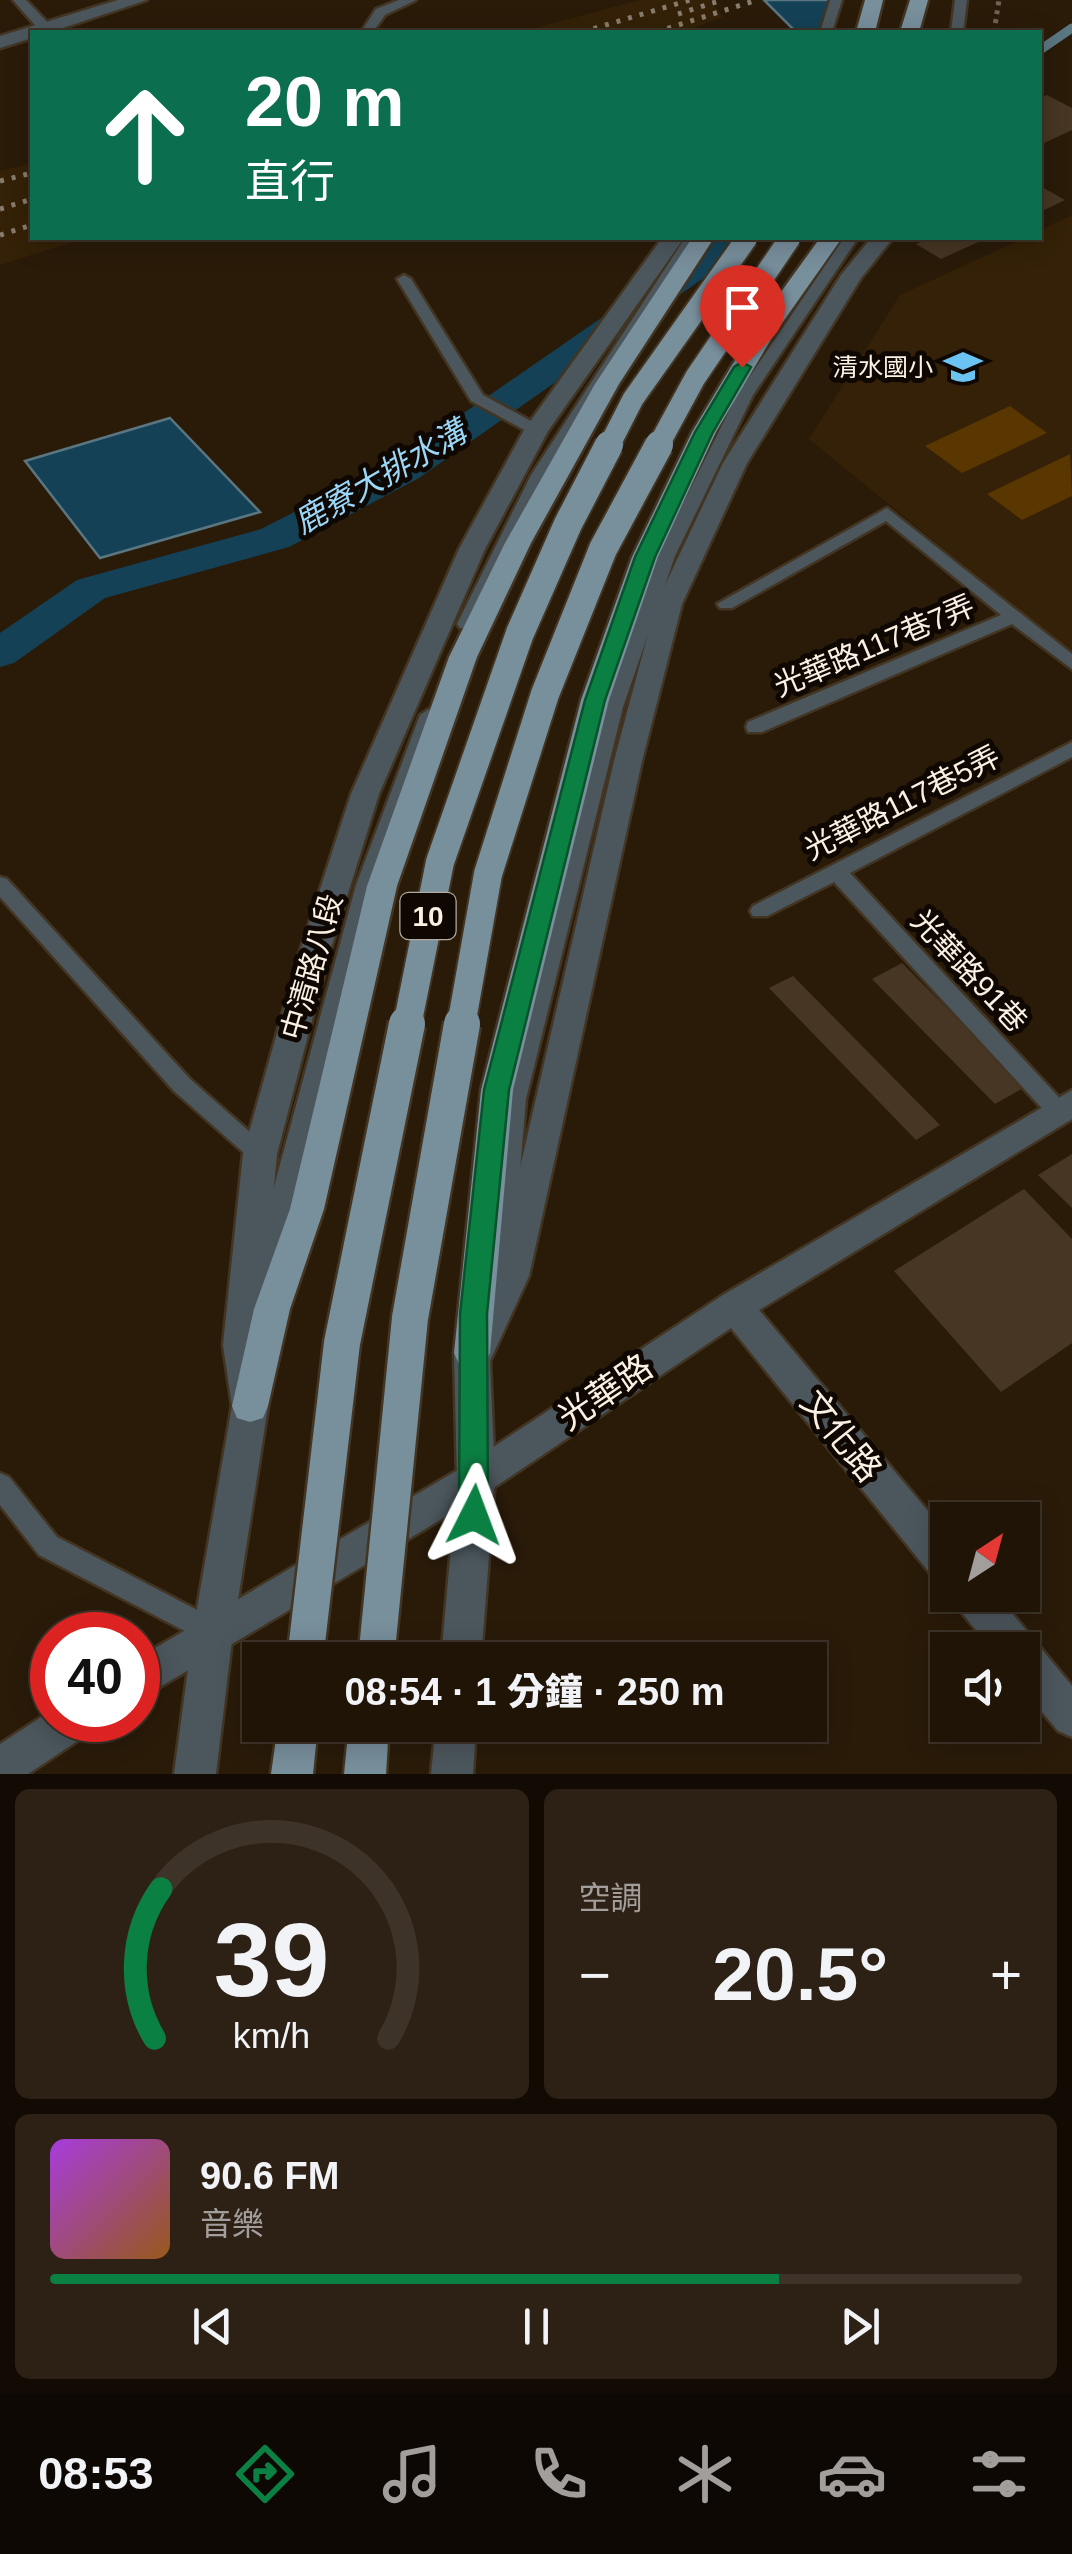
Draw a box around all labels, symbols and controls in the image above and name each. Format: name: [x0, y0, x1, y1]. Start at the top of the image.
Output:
text: 20 m: [245, 63, 405, 141]
icon: ahead: [80, 70, 210, 200]
text: 直行: [245, 156, 335, 207]
pin: [700, 265, 785, 368]
icon: arrive: [715, 280, 770, 335]
school or university icon: 清水國小: [942, 346, 984, 388]
place label: 清水國小: [833, 353, 933, 381]
water label: 鹿寮大排水溝: [288, 411, 476, 541]
street label: 光華路117巷7弄: [769, 588, 979, 703]
street label: 光華路117巷5弄: [799, 739, 1005, 866]
street label: 中清路八段: [275, 890, 348, 1044]
road number: 10: [400, 893, 456, 939]
street label: 光華路91巷: [905, 903, 1034, 1038]
street label: 光華路: [550, 1346, 659, 1437]
street label: 文化路: [793, 1383, 890, 1489]
position arrow: [422, 1463, 526, 1567]
north arrow: [930, 1502, 1040, 1612]
map controls: [930, 1502, 1040, 1742]
speed limit sign: 40: [30, 1612, 160, 1742]
button: sound: [930, 1632, 1040, 1742]
text: 08:54 · 1 分鐘 · 250 m: [344, 1671, 725, 1713]
text: 空調: [579, 1880, 643, 1916]
text: 39: [214, 1902, 330, 2018]
text: 20.5°: [712, 1932, 888, 2016]
text: −: [579, 1944, 611, 2006]
text: +: [990, 1944, 1022, 2006]
text: km/h: [233, 2016, 310, 2056]
text: 90.6 FM: [200, 2155, 339, 2197]
text: 音樂: [200, 2206, 264, 2242]
icon: previous: [185, 2299, 240, 2354]
icon: pause: [509, 2299, 564, 2354]
icon: next: [833, 2299, 888, 2354]
icon: directions: [230, 2439, 300, 2509]
icon: music: [377, 2439, 447, 2509]
icon: phone: [524, 2439, 594, 2509]
icon: climate: [670, 2439, 740, 2509]
icon: car: [817, 2439, 887, 2509]
icon: filters: [964, 2439, 1034, 2509]
text: 08:53: [38, 2448, 153, 2499]

